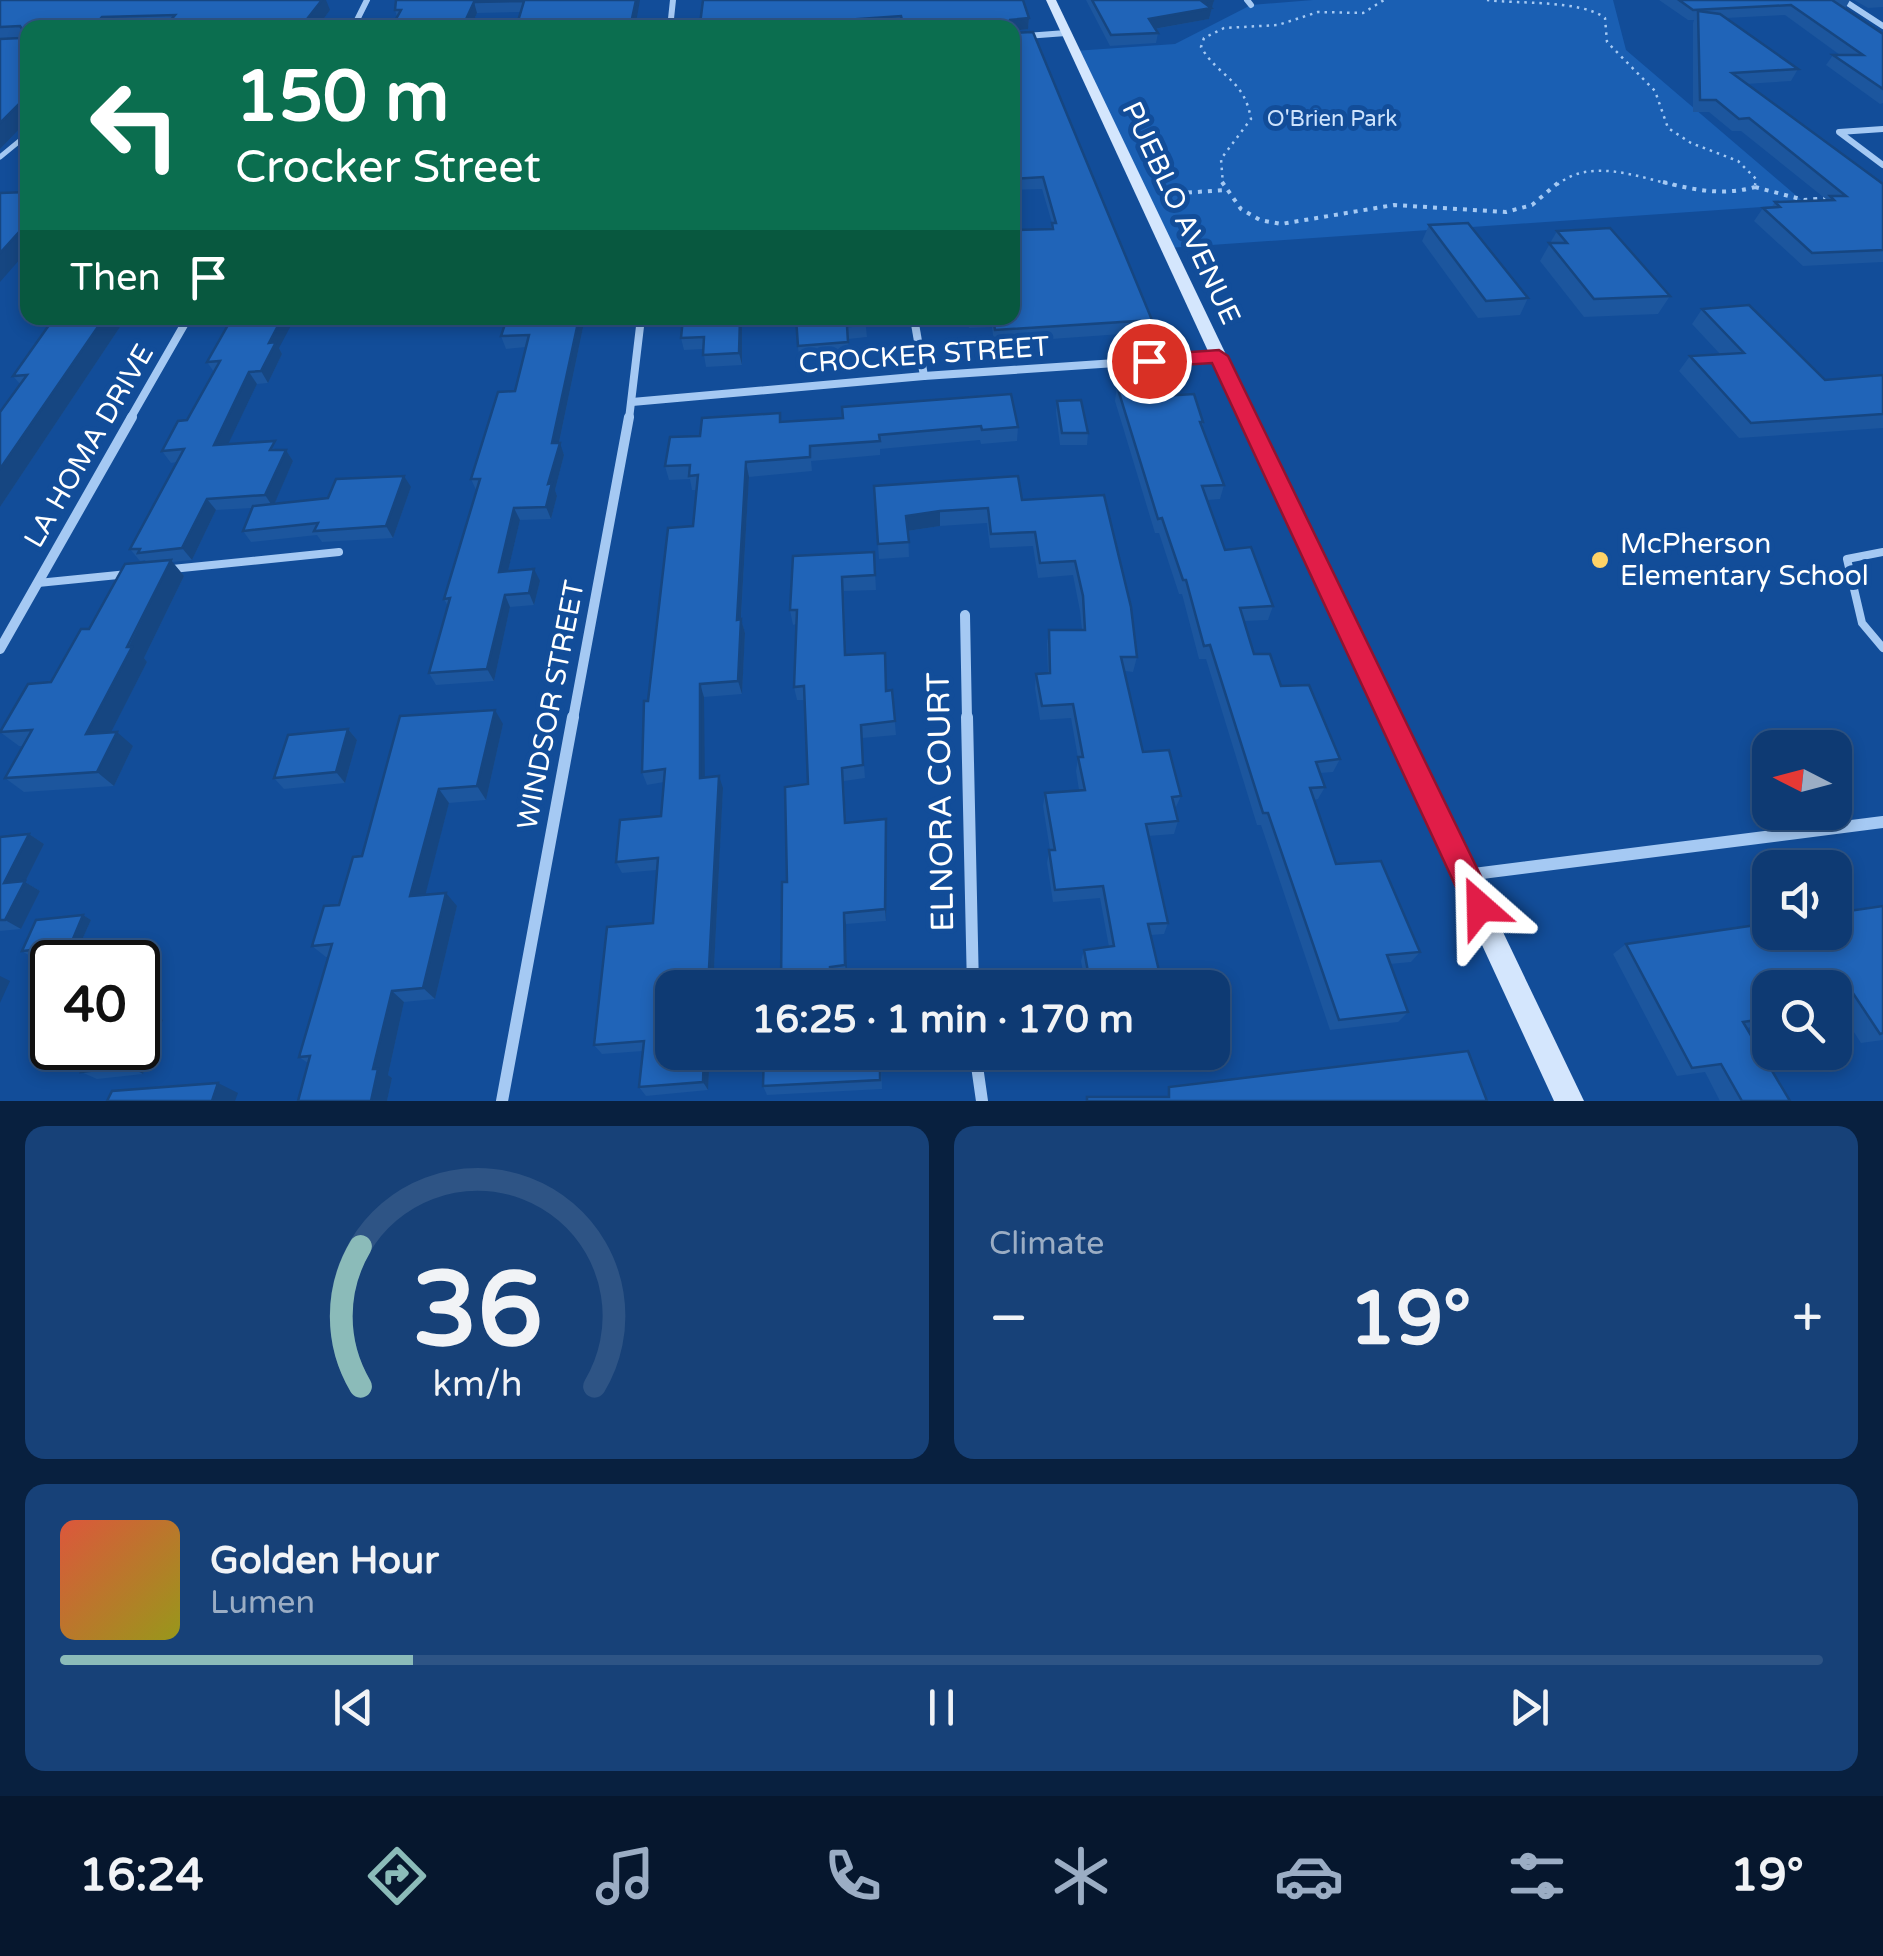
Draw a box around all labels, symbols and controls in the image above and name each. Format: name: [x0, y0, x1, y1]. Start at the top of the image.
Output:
text: 150 m: [235, 56, 449, 140]
icon: left: [70, 60, 200, 190]
street label: PUEBLO AVENUE: [1114, 96, 1248, 330]
park label: O'Brien Park: [1267, 106, 1397, 132]
text: Crocker Street: [235, 141, 541, 195]
icon: arrive: [181, 250, 236, 305]
text: Then: [70, 255, 161, 301]
pin: [1107, 319, 1192, 404]
street label: CROCKER STREET: [797, 329, 1051, 381]
icon: arrive: [1122, 334, 1177, 389]
street label: LA HOMA DRIVE: [17, 338, 161, 554]
place label: McPherson Elementary School: [1620, 527, 1869, 593]
marker: McPherson Elementary School: [1589, 549, 1611, 571]
street label: WINDSOR STREET: [510, 578, 592, 832]
street label: ELNORA COURT: [920, 671, 962, 932]
north arrow: [1752, 730, 1852, 830]
map controls: [1752, 730, 1852, 1070]
button: sound: [1752, 850, 1852, 950]
position arrow: [1428, 855, 1532, 959]
speed limit sign: 40: [30, 940, 160, 1070]
button: search: [1752, 970, 1852, 1070]
text: 16:25 · 1 min · 170 m: [751, 997, 1134, 1043]
text: Climate: [989, 1225, 1104, 1263]
text: 36: [412, 1249, 542, 1374]
text: 19°: [1349, 1274, 1471, 1364]
text: −: [989, 1286, 1028, 1352]
text: +: [1792, 1286, 1823, 1352]
text: km/h: [432, 1363, 522, 1406]
text: Golden Hour: [210, 1538, 439, 1584]
text: Lumen: [210, 1584, 315, 1622]
icon: previous: [326, 1680, 381, 1735]
icon: pause: [914, 1680, 969, 1735]
icon: next: [1502, 1680, 1557, 1735]
icon: directions: [362, 1841, 432, 1911]
icon: music: [590, 1841, 660, 1911]
icon: phone: [818, 1841, 888, 1911]
icon: climate: [1046, 1841, 1116, 1911]
icon: car: [1274, 1841, 1344, 1911]
icon: filters: [1502, 1841, 1572, 1911]
text: 16:24: [79, 1849, 204, 1903]
text: 19°: [1730, 1849, 1804, 1903]

